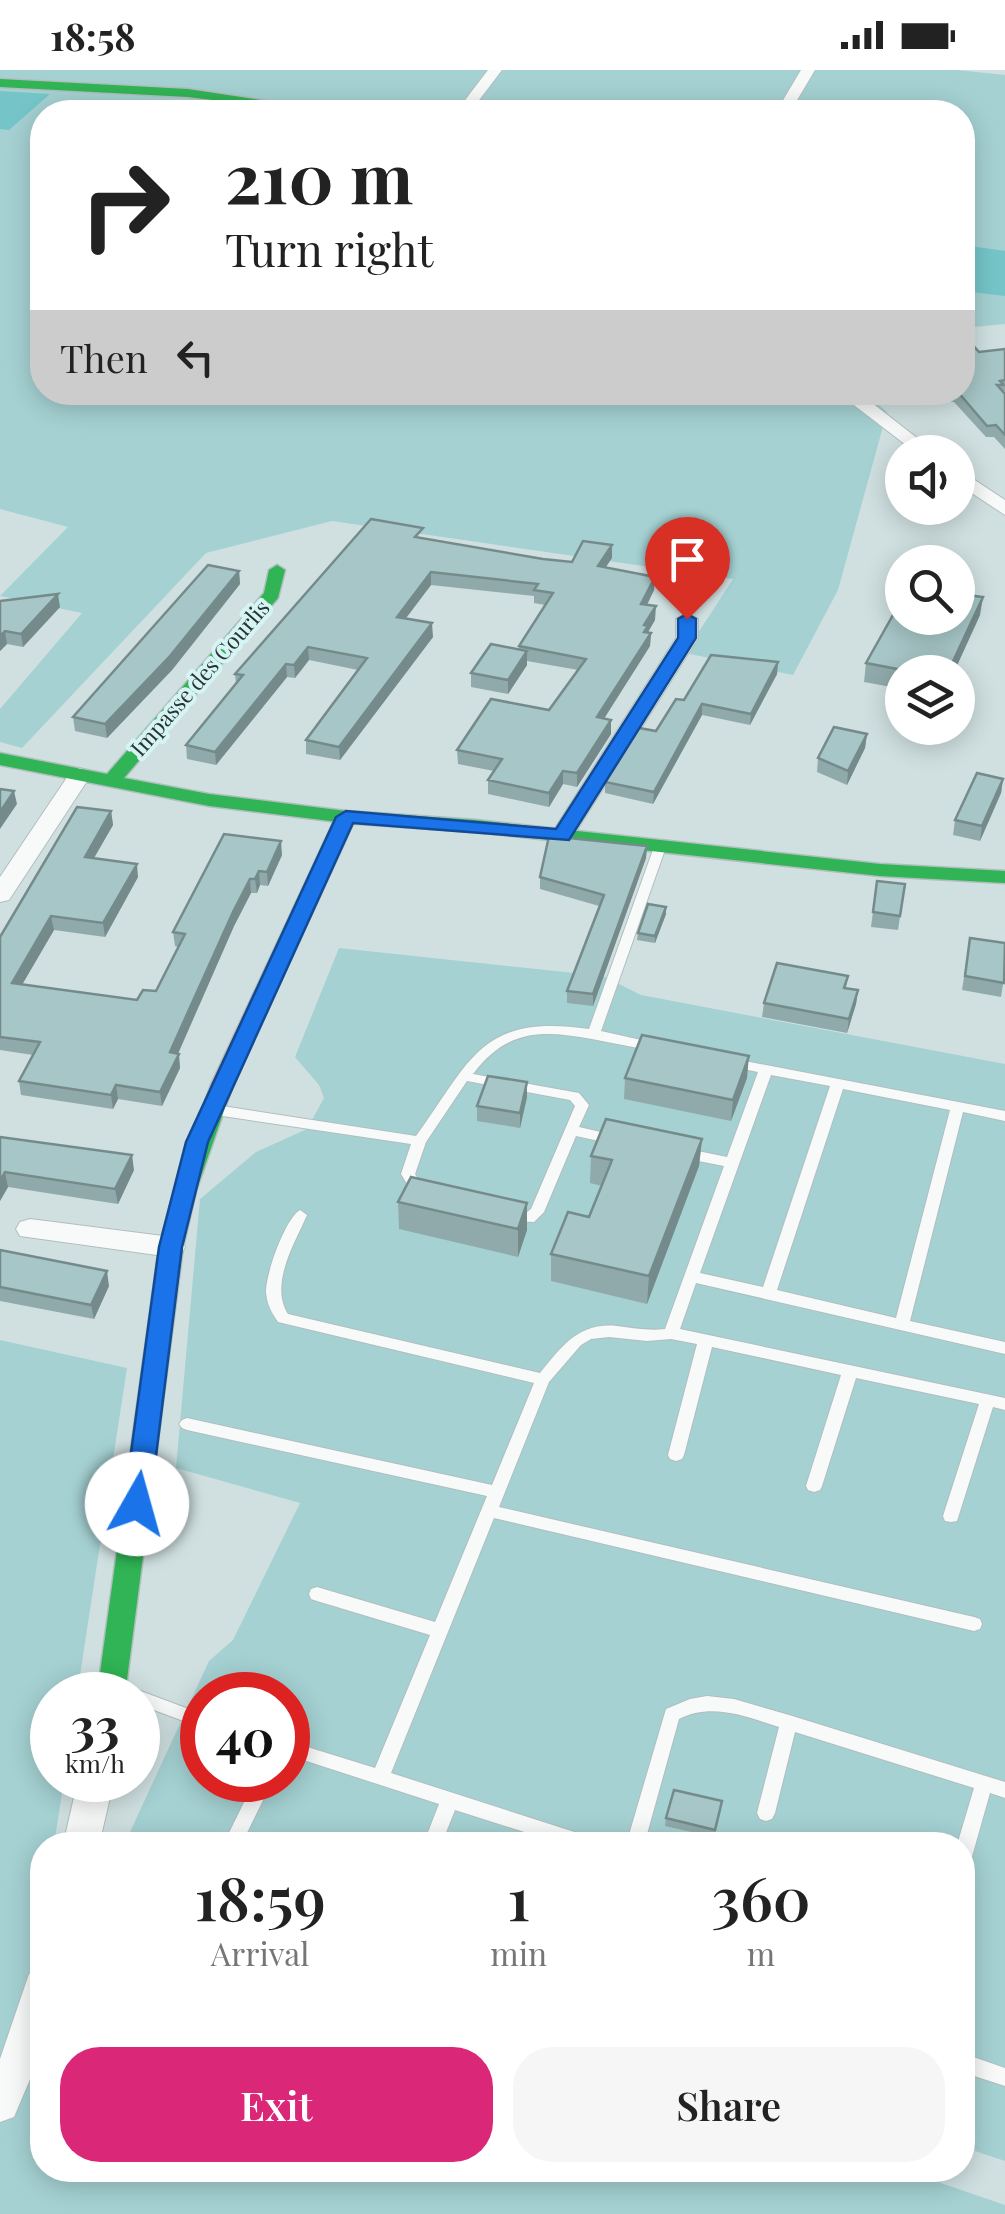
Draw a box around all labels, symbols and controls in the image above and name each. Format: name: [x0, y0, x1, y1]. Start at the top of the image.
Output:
text: 18:58: [50, 10, 136, 61]
text: 210 m: [225, 128, 413, 222]
icon: right: [60, 140, 190, 270]
text: Turn right: [225, 218, 433, 278]
icon: left: [168, 330, 223, 385]
text: Then: [60, 332, 148, 383]
map controls: [885, 435, 975, 745]
button: sound: [885, 435, 975, 525]
pin: [645, 517, 730, 620]
icon: arrive: [660, 532, 715, 587]
button: search: [885, 545, 975, 635]
street label: Impasse des Courlis: [123, 593, 276, 762]
button: layers: [885, 655, 975, 745]
position arrow: [85, 1452, 189, 1556]
speed limit sign: 40: [180, 1672, 310, 1802]
text: 33: [71, 1691, 119, 1758]
text: km/h: [65, 1746, 125, 1779]
text: 18:59: [194, 1856, 326, 1936]
text: 1: [507, 1856, 530, 1936]
text: 360: [712, 1856, 811, 1936]
text: Arrival: [211, 1931, 309, 1974]
text: min: [490, 1931, 547, 1974]
text: m: [747, 1931, 775, 1974]
button: Exit: [60, 2047, 493, 2162]
button: Share: [513, 2047, 945, 2162]

